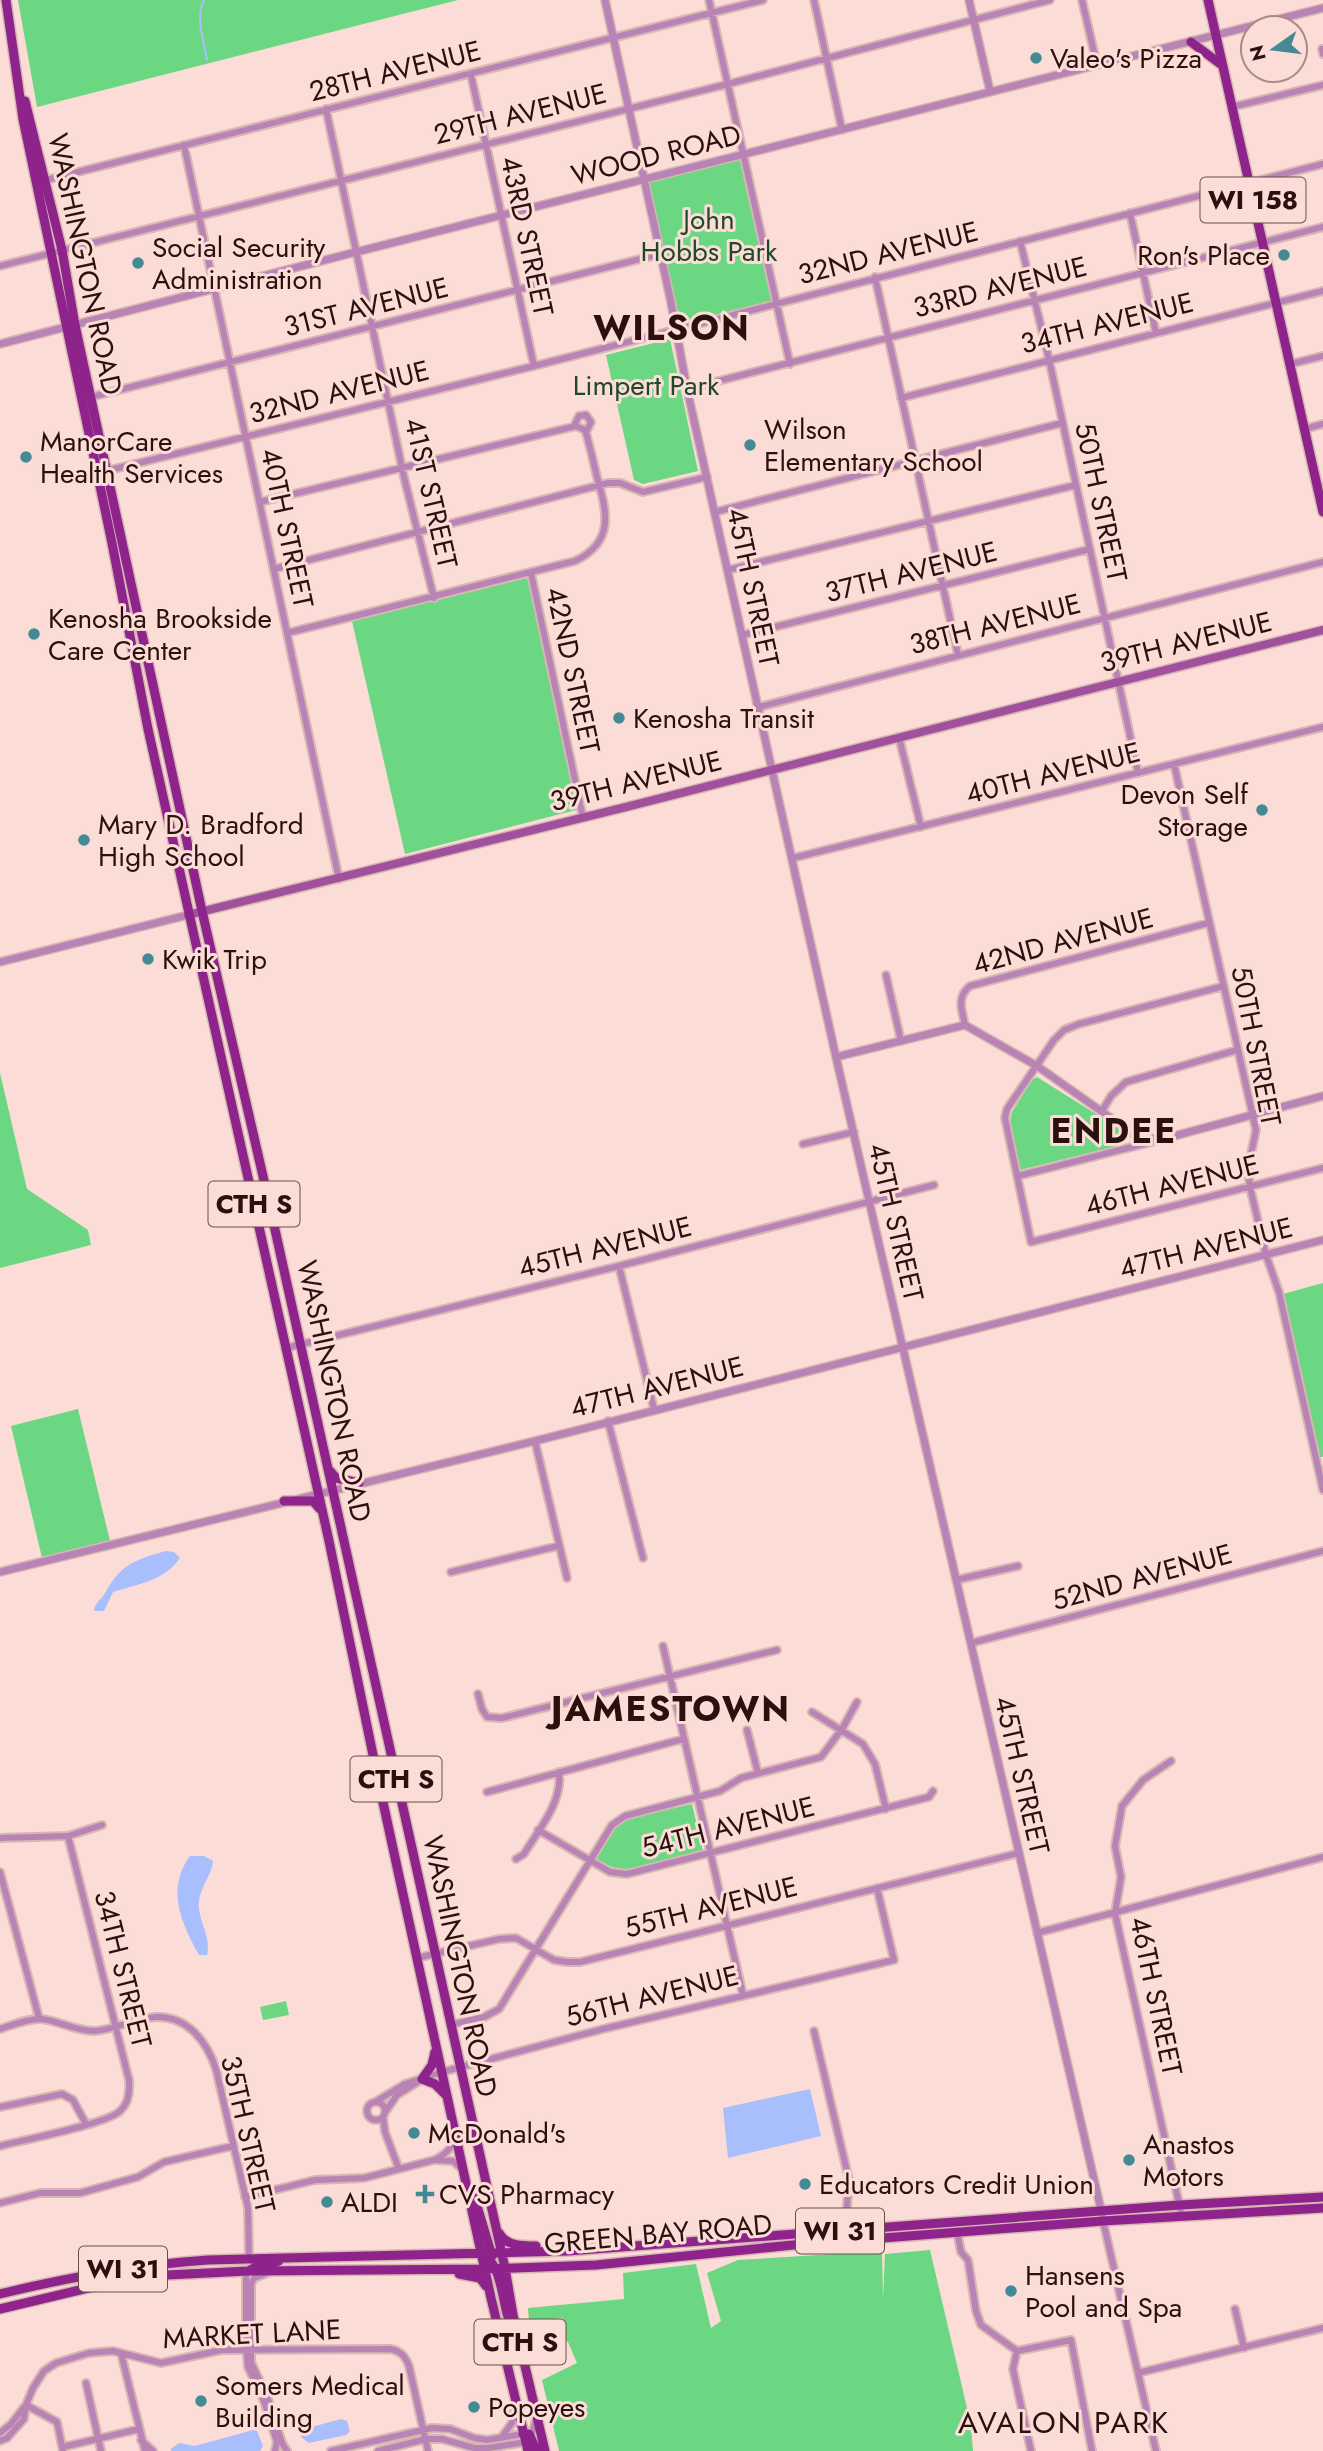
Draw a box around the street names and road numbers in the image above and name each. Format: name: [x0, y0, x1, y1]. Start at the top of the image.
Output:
street label: 28TH AVENUE: [305, 30, 485, 112]
street label: 29TH AVENUE: [429, 73, 611, 155]
street label: WOOD ROAD: [567, 114, 745, 196]
street label: WASHINGTON ROAD: [37, 129, 133, 399]
street label: 43RD STREET: [490, 152, 564, 320]
road number: WI 158: [1200, 178, 1306, 223]
street label: 32ND AVENUE: [794, 211, 982, 295]
street label: 33RD AVENUE: [909, 246, 1091, 328]
street label: 31ST AVENUE: [279, 267, 453, 347]
street label: 34TH AVENUE: [1016, 282, 1198, 364]
street label: 32ND AVENUE: [245, 350, 433, 434]
street label: 41ST STREET: [394, 414, 468, 572]
street label: 50TH STREET: [1064, 419, 1138, 585]
street label: 40TH STREET: [250, 444, 324, 612]
street label: 45TH STREET: [716, 504, 790, 670]
street label: 37TH AVENUE: [820, 531, 1002, 613]
street label: 42ND STREET: [535, 583, 611, 757]
street label: 38TH AVENUE: [905, 583, 1085, 665]
street label: 39TH AVENUE: [1096, 601, 1276, 683]
street label: 40TH AVENUE: [961, 731, 1145, 815]
street label: 39TH AVENUE: [546, 740, 726, 822]
street label: 42ND AVENUE: [968, 897, 1158, 985]
street label: 50TH STREET: [1220, 963, 1292, 1129]
street label: 45TH STREET: [858, 1139, 934, 1305]
street label: 46TH AVENUE: [1081, 1144, 1263, 1226]
road number: CTH S: [208, 1182, 300, 1226]
street label: 45TH AVENUE: [514, 1206, 696, 1288]
street label: 47TH AVENUE: [1115, 1207, 1297, 1289]
street label: WASHINGTON ROAD: [286, 1256, 382, 1526]
street label: 47TH AVENUE: [566, 1346, 748, 1428]
street label: 52ND AVENUE: [1047, 1533, 1237, 1621]
street label: 45TH STREET: [984, 1692, 1060, 1858]
road number: CTH S: [350, 1756, 442, 1801]
street label: 54TH AVENUE: [637, 1786, 819, 1868]
street label: WASHINGTON ROAD: [412, 1831, 508, 2101]
street label: 55TH AVENUE: [620, 1866, 802, 1948]
street label: 34TH STREET: [84, 1886, 162, 2052]
street label: 46TH STREET: [1119, 1913, 1193, 2079]
street label: 56TH AVENUE: [561, 1955, 743, 2037]
street label: 35TH STREET: [210, 2051, 286, 2217]
street label: GREEN BAY ROAD: [542, 2204, 774, 2264]
road number: WI 31: [796, 2208, 884, 2254]
road number: WI 31: [79, 2246, 167, 2292]
street label: MARKET LANE: [162, 2309, 342, 2359]
road number: CTH S: [475, 2320, 566, 2364]

